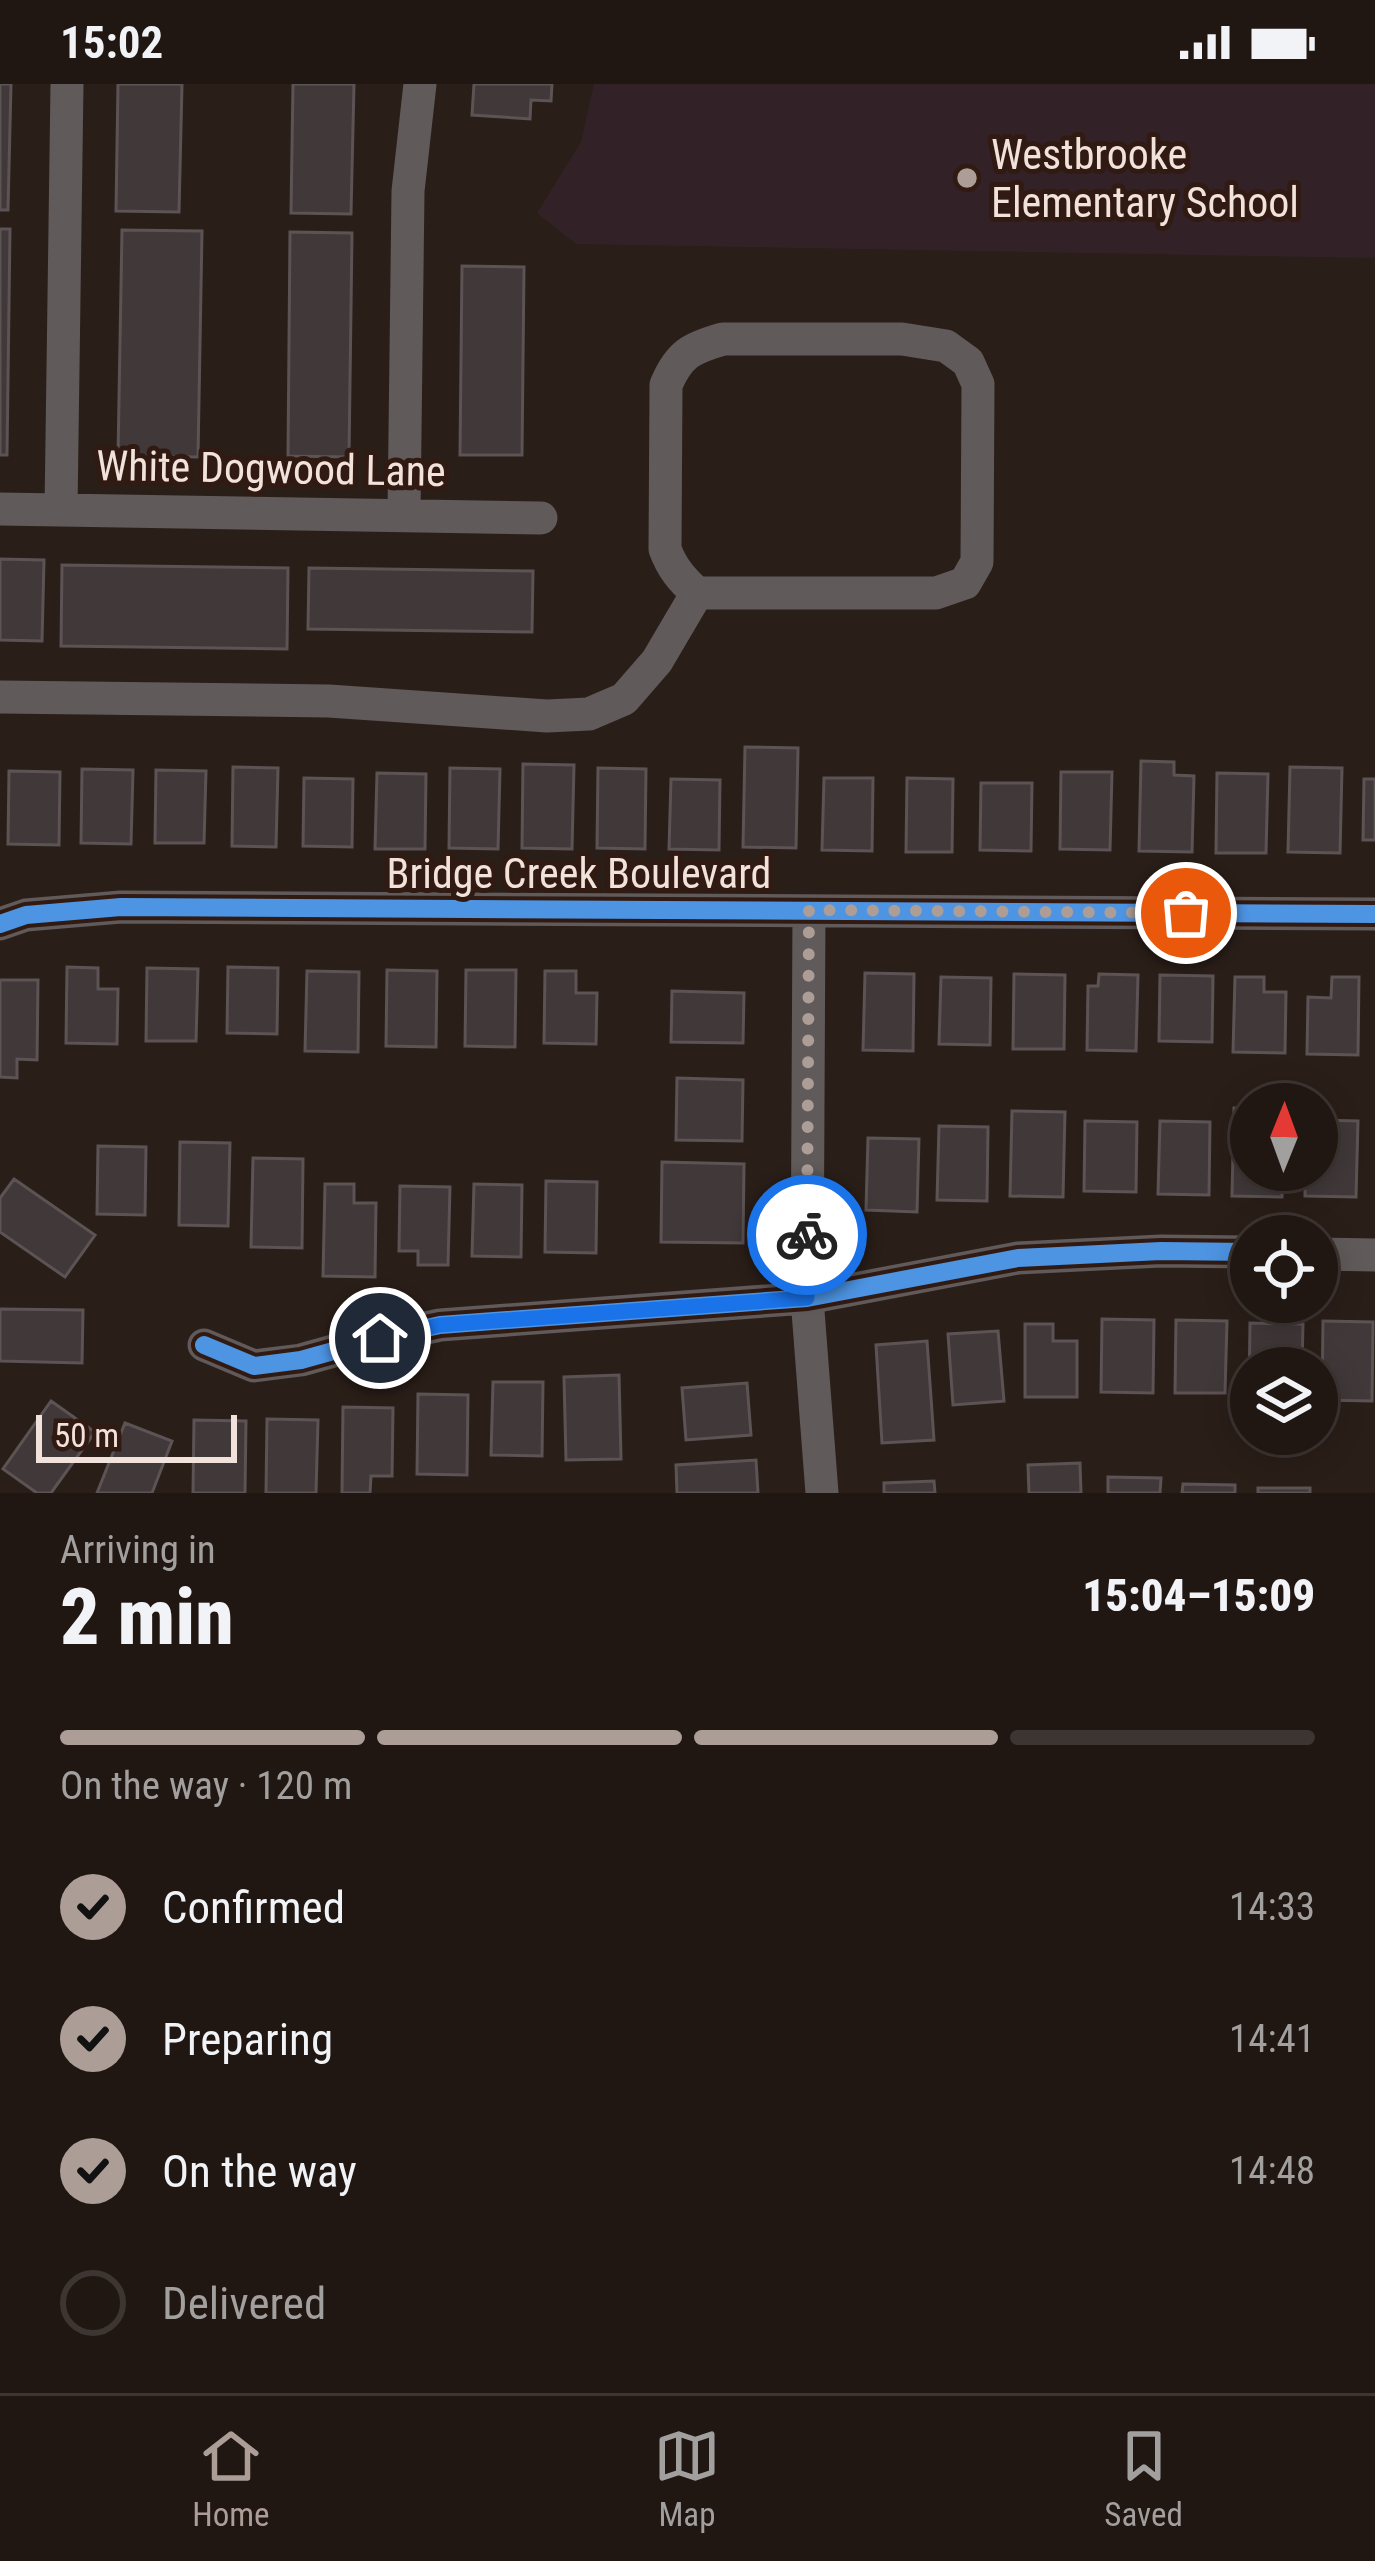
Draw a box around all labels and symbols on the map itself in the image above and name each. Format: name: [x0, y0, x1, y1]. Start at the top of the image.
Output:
place label: Westbrooke Elementary School: [991, 130, 1299, 227]
marker: Westbrooke Elementary School: [954, 165, 980, 191]
street label: White Dogwood Lane: [96, 441, 446, 496]
street label: Bridge Creek Boulevard: [387, 849, 771, 898]
pin: [1135, 862, 1237, 964]
north arrow: [1230, 1083, 1338, 1191]
courier: [747, 1175, 867, 1295]
pin: [329, 1287, 431, 1389]
scale bar: [36, 1409, 237, 1462]

